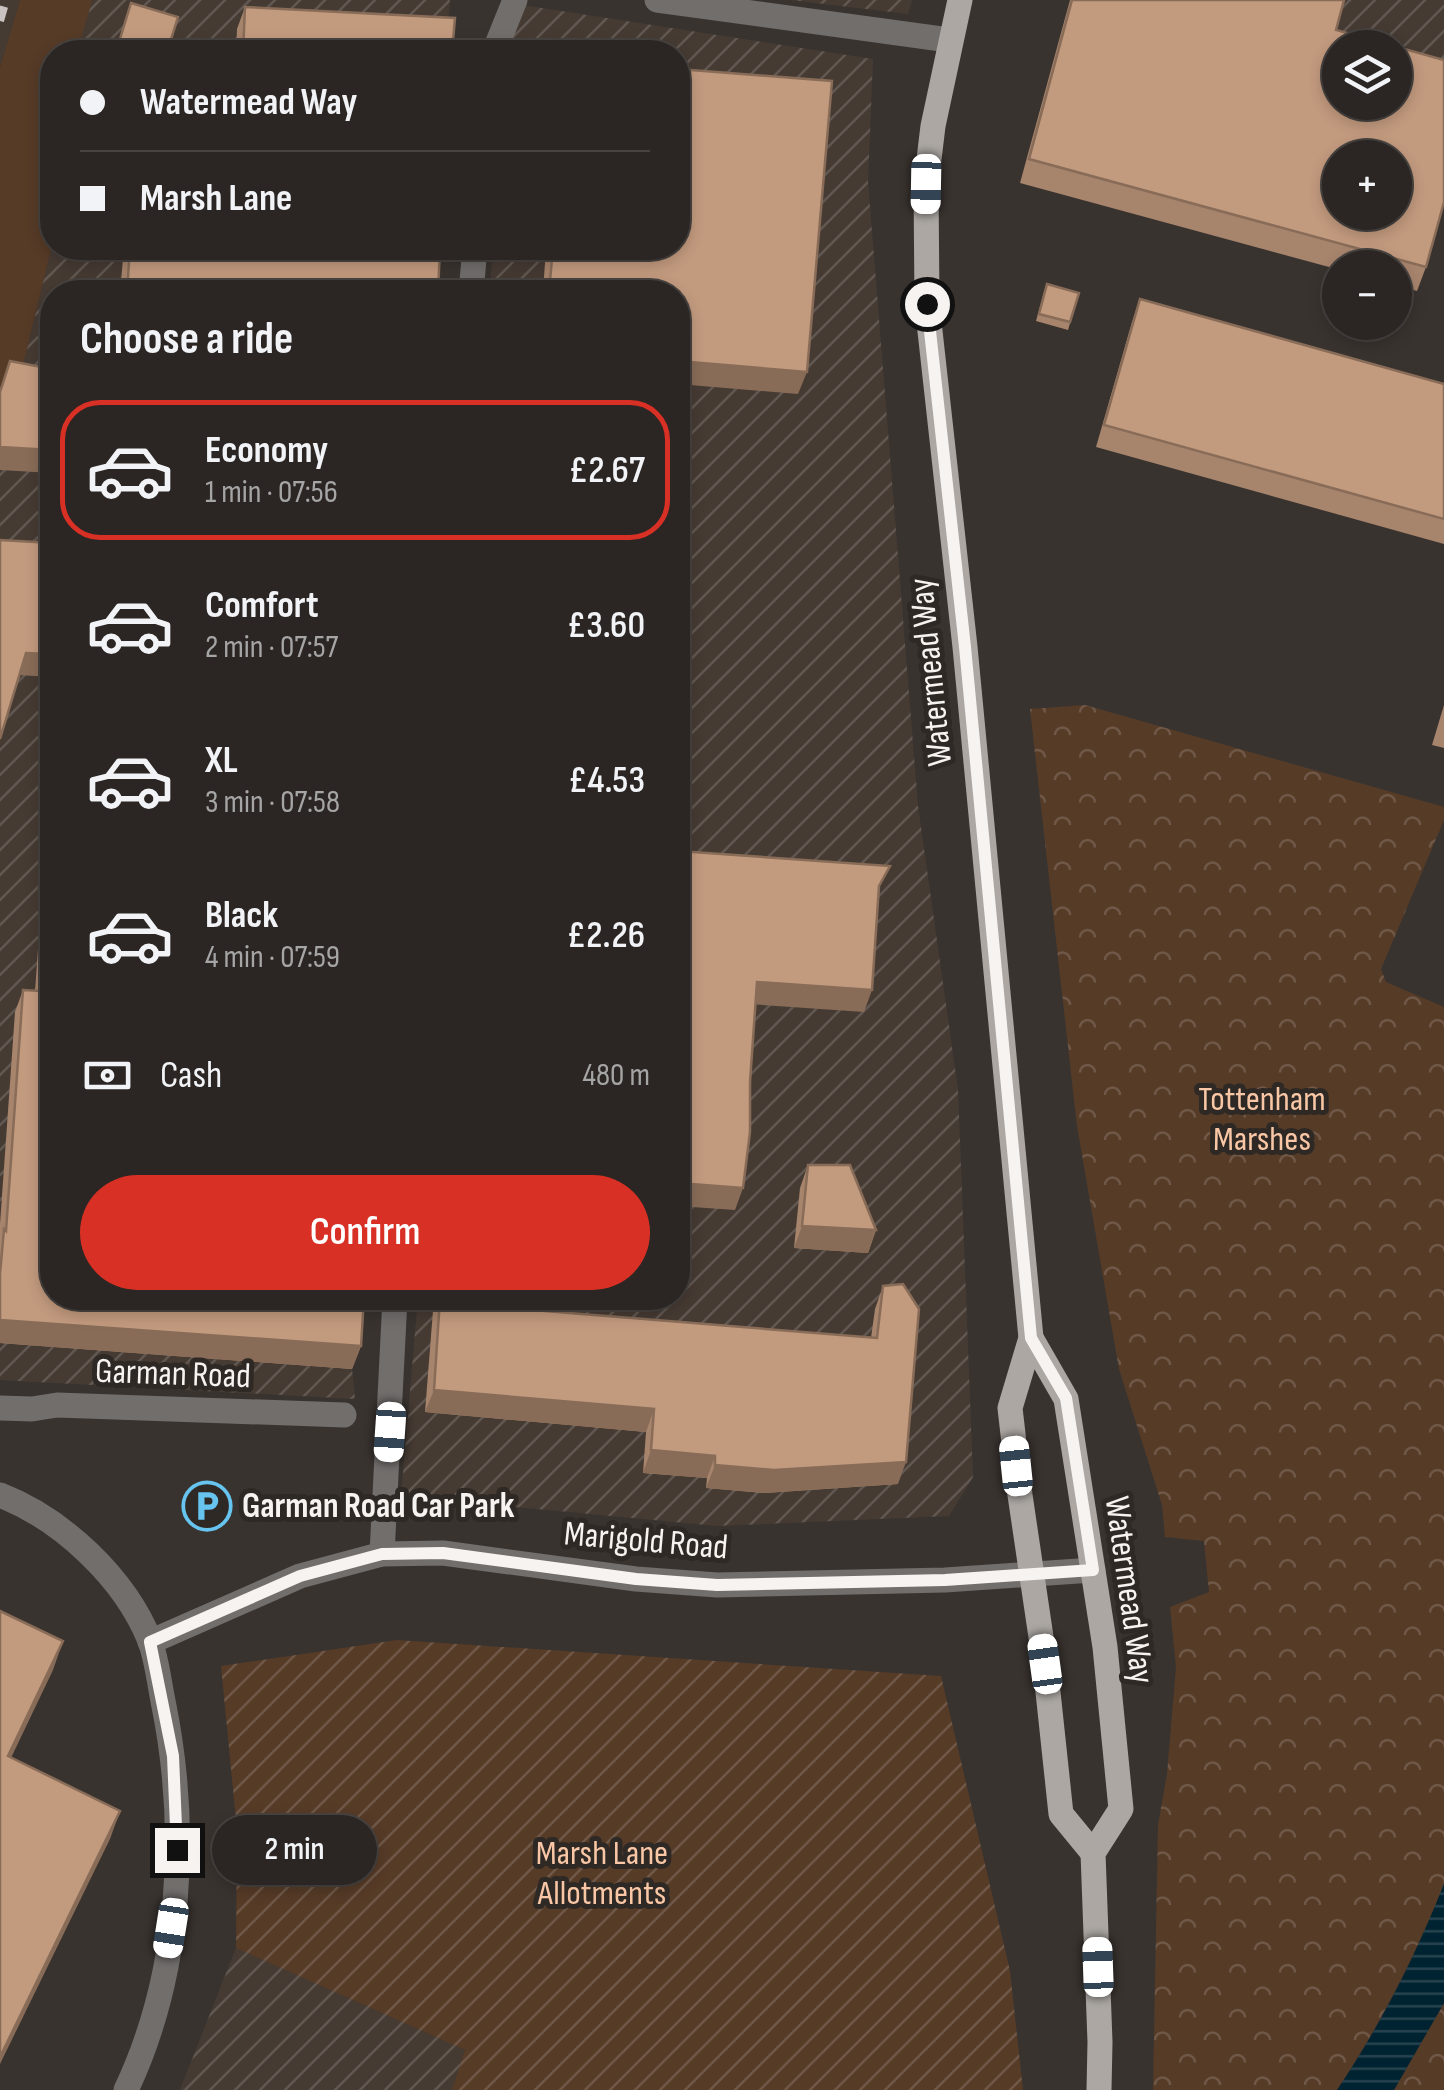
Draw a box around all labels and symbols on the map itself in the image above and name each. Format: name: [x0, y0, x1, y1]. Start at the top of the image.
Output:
car: [910, 154, 942, 214]
route start: [905, 282, 950, 327]
street label: Watermead Way: [900, 576, 962, 768]
park label: Tottenham Marshes: [1198, 1078, 1326, 1161]
street label: Garman Road: [94, 1350, 252, 1398]
car: [373, 1401, 407, 1463]
car: [998, 1435, 1034, 1497]
parking icon: Garman Road Car Park: [181, 1480, 233, 1532]
place label: Garman Road Car Park: [242, 1485, 515, 1528]
street label: Watermead Way: [1095, 1494, 1163, 1686]
street label: Marigold Road: [562, 1512, 730, 1570]
car: [1026, 1632, 1064, 1696]
callout: 2 min: [212, 1815, 377, 1885]
route end: [155, 1828, 200, 1873]
park label: Marsh Lane Allotments: [536, 1832, 668, 1915]
car: [151, 1896, 191, 1960]
car: [1082, 1936, 1114, 1998]

